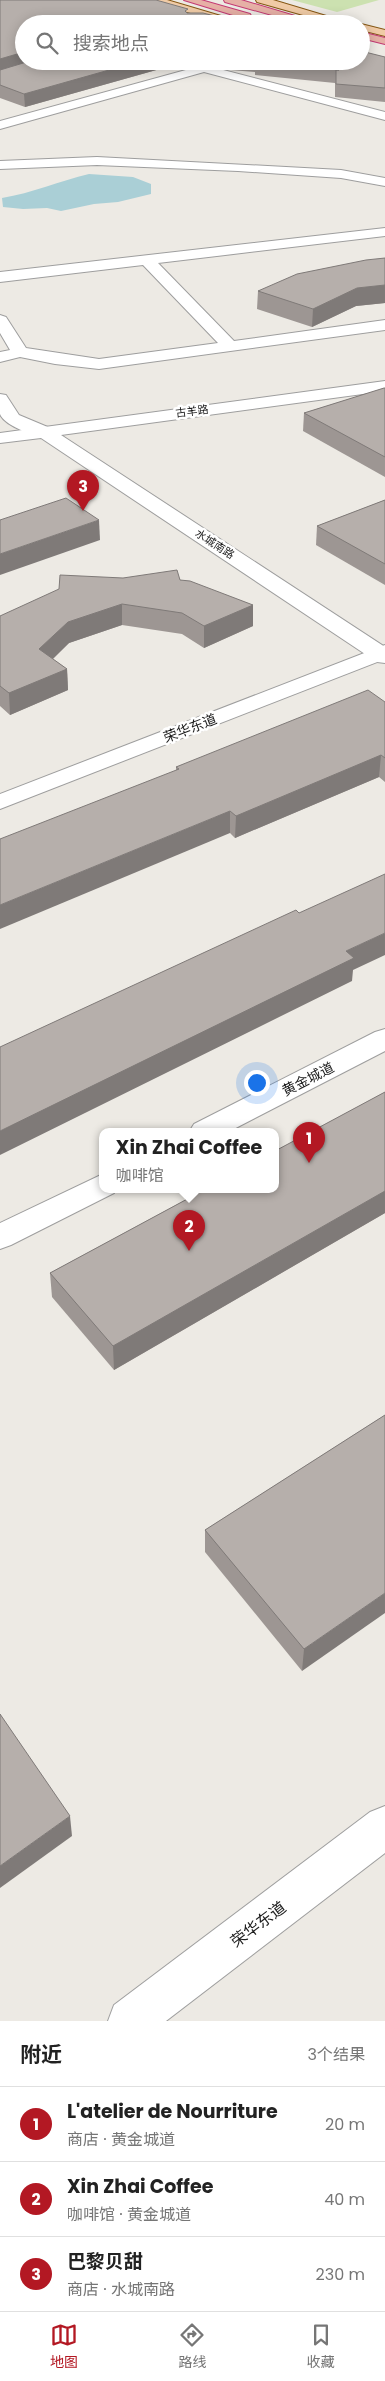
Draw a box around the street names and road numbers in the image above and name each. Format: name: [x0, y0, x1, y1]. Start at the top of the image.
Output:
street label: 古羊路: [175, 401, 209, 421]
street label: 水城南路: [192, 525, 238, 563]
street label: 荣华东道: [160, 709, 220, 747]
street label: 黄金城道: [279, 1057, 337, 1101]
street label: 荣华东道: [226, 1896, 291, 1953]

